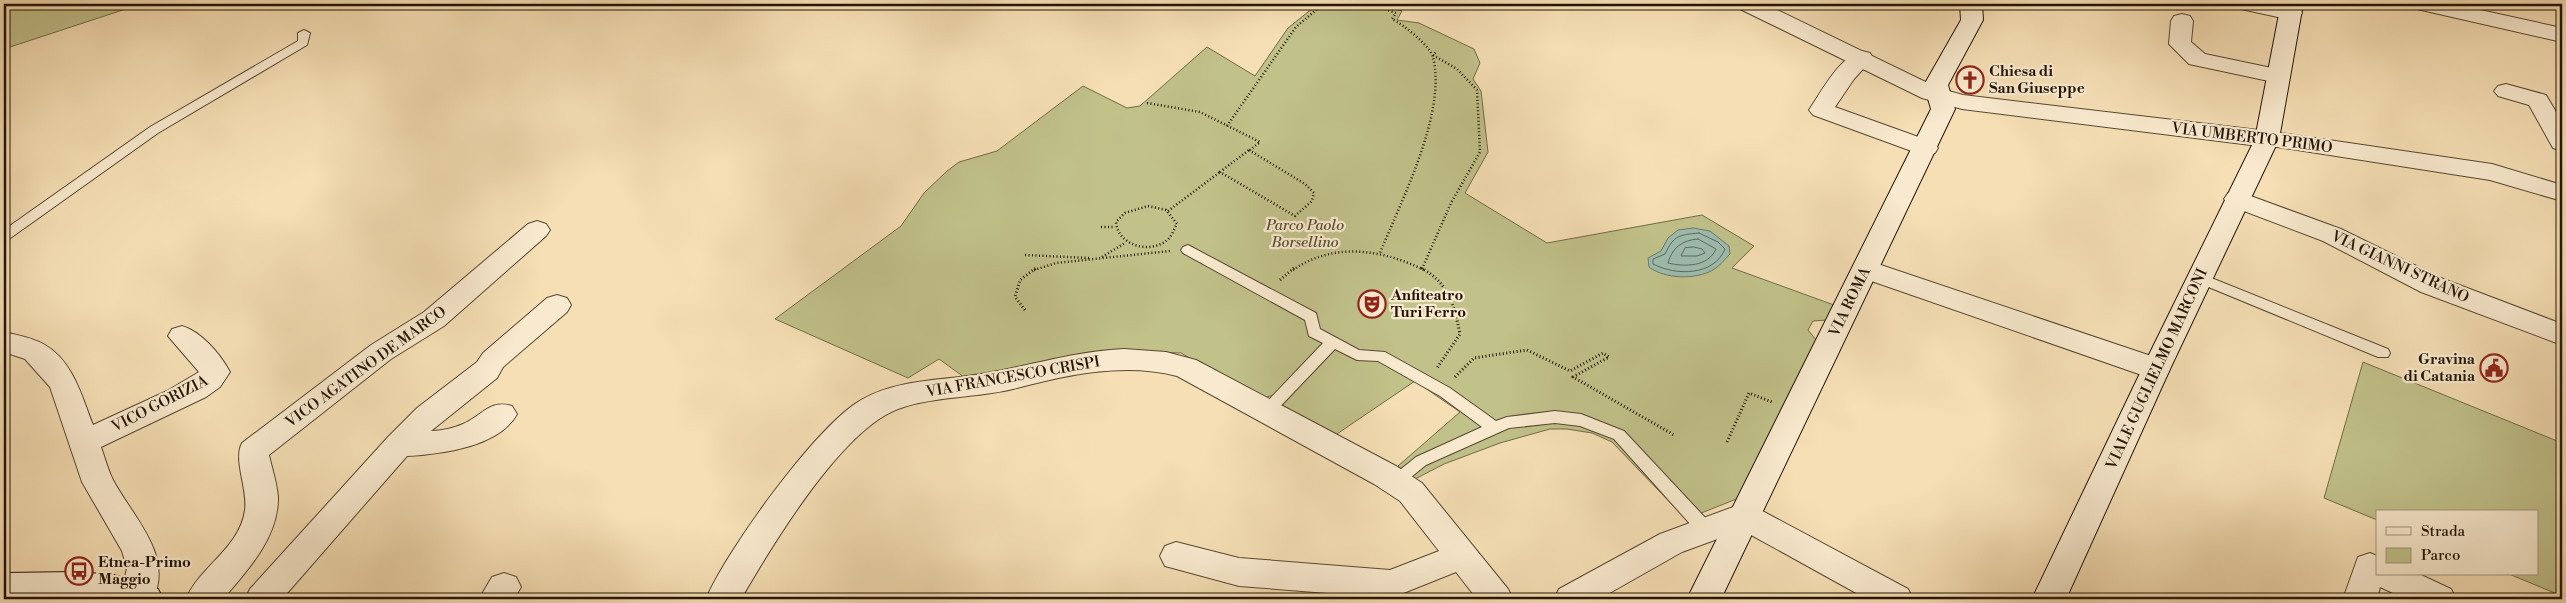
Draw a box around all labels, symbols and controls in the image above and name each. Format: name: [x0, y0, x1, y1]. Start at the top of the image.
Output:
place label: Chiesa di San Giuseppe: [1989, 62, 2085, 98]
church icon: Chiesa di San Giuseppe: [1955, 65, 1985, 95]
street label: VIA UMBERTO PRIMO: [2169, 119, 2334, 157]
park label: Parco Paolo Borsellino: [1265, 216, 1344, 252]
street label: VIA GIANNI STRANO: [2327, 226, 2472, 307]
street label: VIA ROMA: [1825, 263, 1875, 341]
street label: VIALE GUGLIELMO MARCONI: [2102, 265, 2212, 473]
place label: Anfiteatro Turi Ferro: [1390, 286, 1466, 322]
theatre icon: Anfiteatro Turi Ferro: [1357, 289, 1387, 319]
street label: VICO AGATINO DE MARCO: [281, 302, 450, 432]
place label: Gravina di Catania: [2404, 350, 2476, 386]
street label: VIA FRANCESCO CRISPI: [924, 352, 1102, 402]
public building icon: Gravina di Catania: [2479, 353, 2509, 383]
street label: VICO GORIZIA: [108, 371, 212, 437]
legend: [2376, 510, 2538, 576]
text: Strada: [2421, 522, 2465, 541]
text: Parco: [2421, 546, 2460, 565]
place label: Etnea-Primo Maggio: [98, 553, 191, 589]
bus stop icon: Etnea-Primo Maggio: [64, 556, 94, 586]

